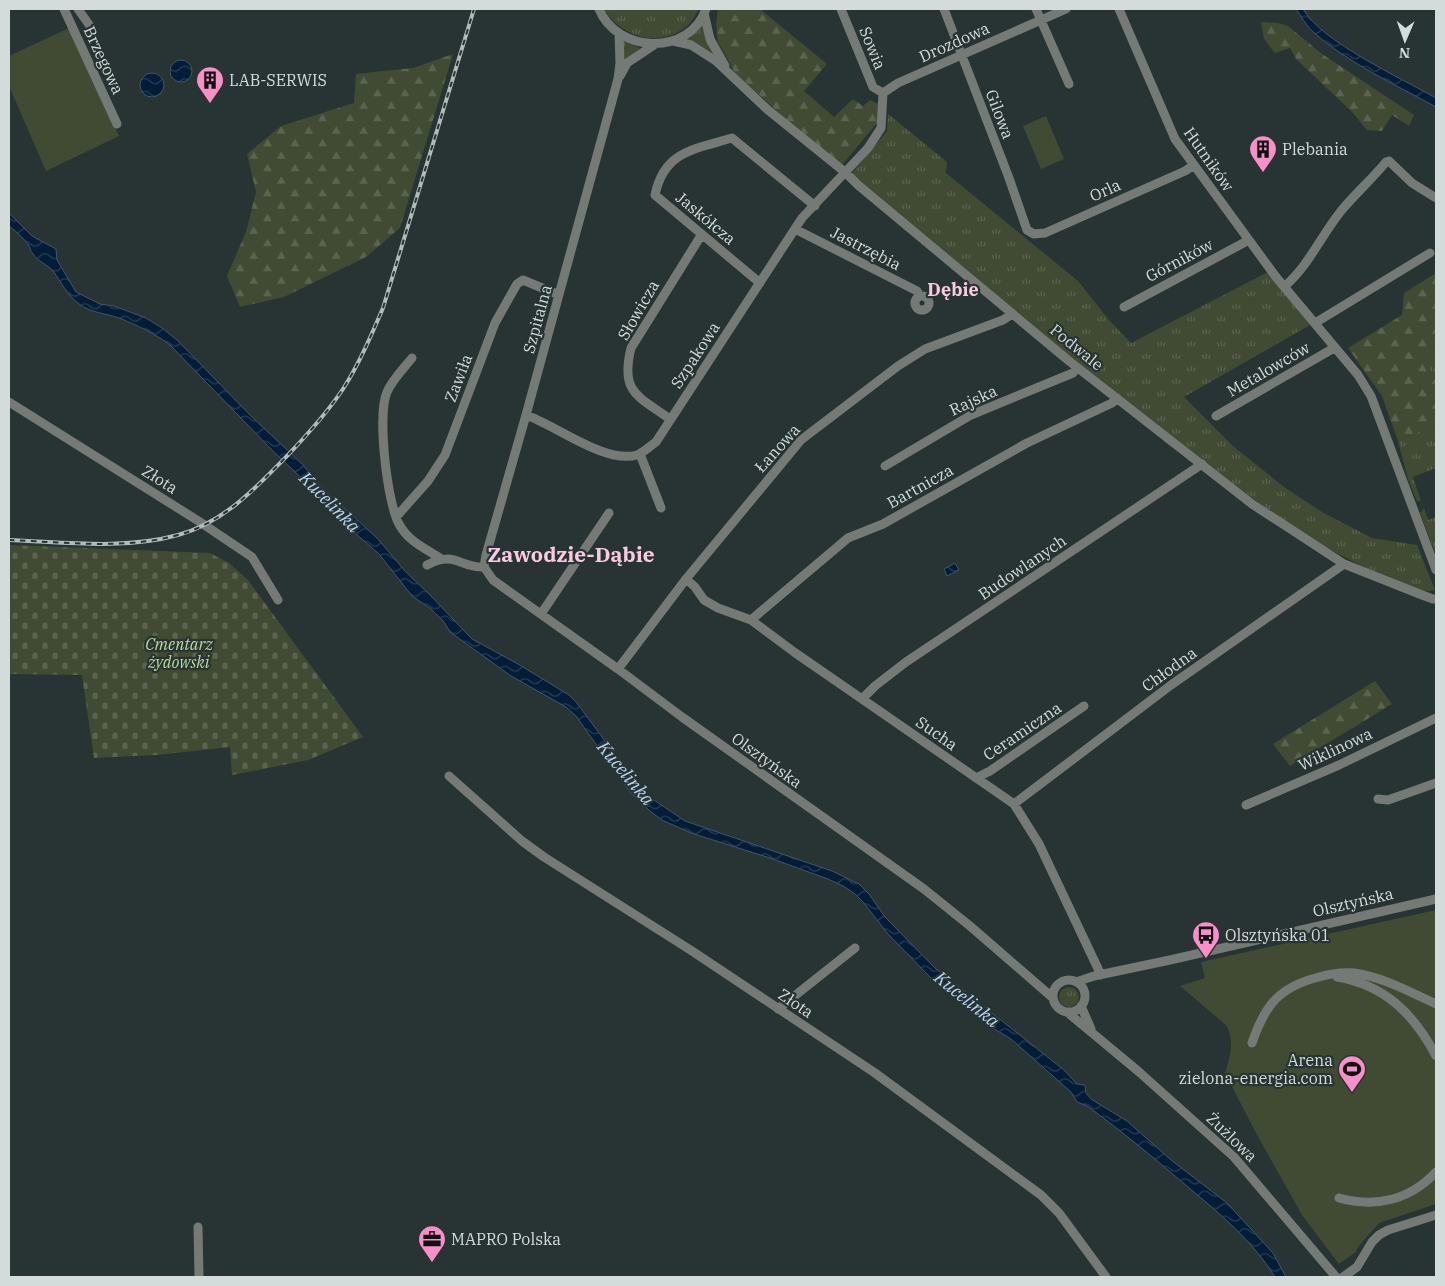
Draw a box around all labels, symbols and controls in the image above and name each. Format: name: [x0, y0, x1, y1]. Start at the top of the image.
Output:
north arrow: [1380, 15, 1430, 65]
street label: Drozdowa: [916, 18, 993, 66]
street label: Brzegowa: [80, 23, 129, 98]
street label: Sowia: [855, 24, 891, 73]
text: N: [1399, 44, 1410, 62]
building icon: LAB-SERWIS: [195, 65, 225, 104]
place label: LAB-SERWIS: [229, 70, 327, 90]
street label: Gilowa: [981, 86, 1019, 142]
street label: Hutników: [1180, 123, 1239, 195]
building icon: Plebania: [1248, 134, 1278, 173]
place label: Plebania: [1282, 139, 1348, 159]
street label: Orla: [1086, 174, 1124, 206]
street label: Jaskółcza: [672, 187, 740, 249]
street label: Jastrzębia: [827, 222, 905, 274]
street label: Górników: [1142, 234, 1217, 286]
street label: Słowicza: [613, 276, 663, 344]
district label: Dębie: [927, 278, 979, 301]
street label: Szpitalna: [518, 282, 556, 356]
street label: Szpakowa: [666, 318, 724, 392]
street label: Podwale: [1046, 319, 1108, 375]
street label: Metalowców: [1223, 337, 1313, 401]
street label: Zawiła: [440, 351, 476, 405]
street label: Rajska: [946, 380, 1000, 420]
street label: Łanowa: [750, 419, 804, 476]
street label: Bartnicza: [883, 459, 957, 512]
street label: Złota: [138, 460, 182, 498]
water label: Kucelinka: [294, 466, 366, 538]
street label: Budowlanych: [974, 530, 1070, 604]
district label: Zawodzie-Dąbie: [487, 540, 655, 568]
park label: Cmentarz żydowski: [145, 634, 214, 672]
street label: Chłodna: [1138, 642, 1201, 696]
street label: Ceramiczna: [979, 697, 1065, 765]
street label: Sucha: [912, 712, 962, 755]
street label: Wiklinowa: [1295, 723, 1376, 775]
street label: Olsztyńska: [728, 728, 806, 792]
water label: Kucelinka: [592, 735, 660, 810]
street label: Olsztyńska: [1311, 883, 1396, 921]
bus stop icon: Olsztyńska 01: [1191, 920, 1221, 959]
place label: Olsztyńska 01: [1225, 925, 1330, 945]
water label: Kucelinka: [929, 965, 1004, 1032]
street label: Złota: [774, 984, 818, 1022]
place label: Arena zielona-energia.com: [1179, 1050, 1333, 1088]
sports icon: Arena zielona-energia.com: [1337, 1054, 1367, 1093]
street label: Żużlowa: [1202, 1108, 1262, 1166]
office icon: MAPRO Polska: [417, 1224, 447, 1263]
place label: MAPRO Polska: [451, 1229, 561, 1249]

